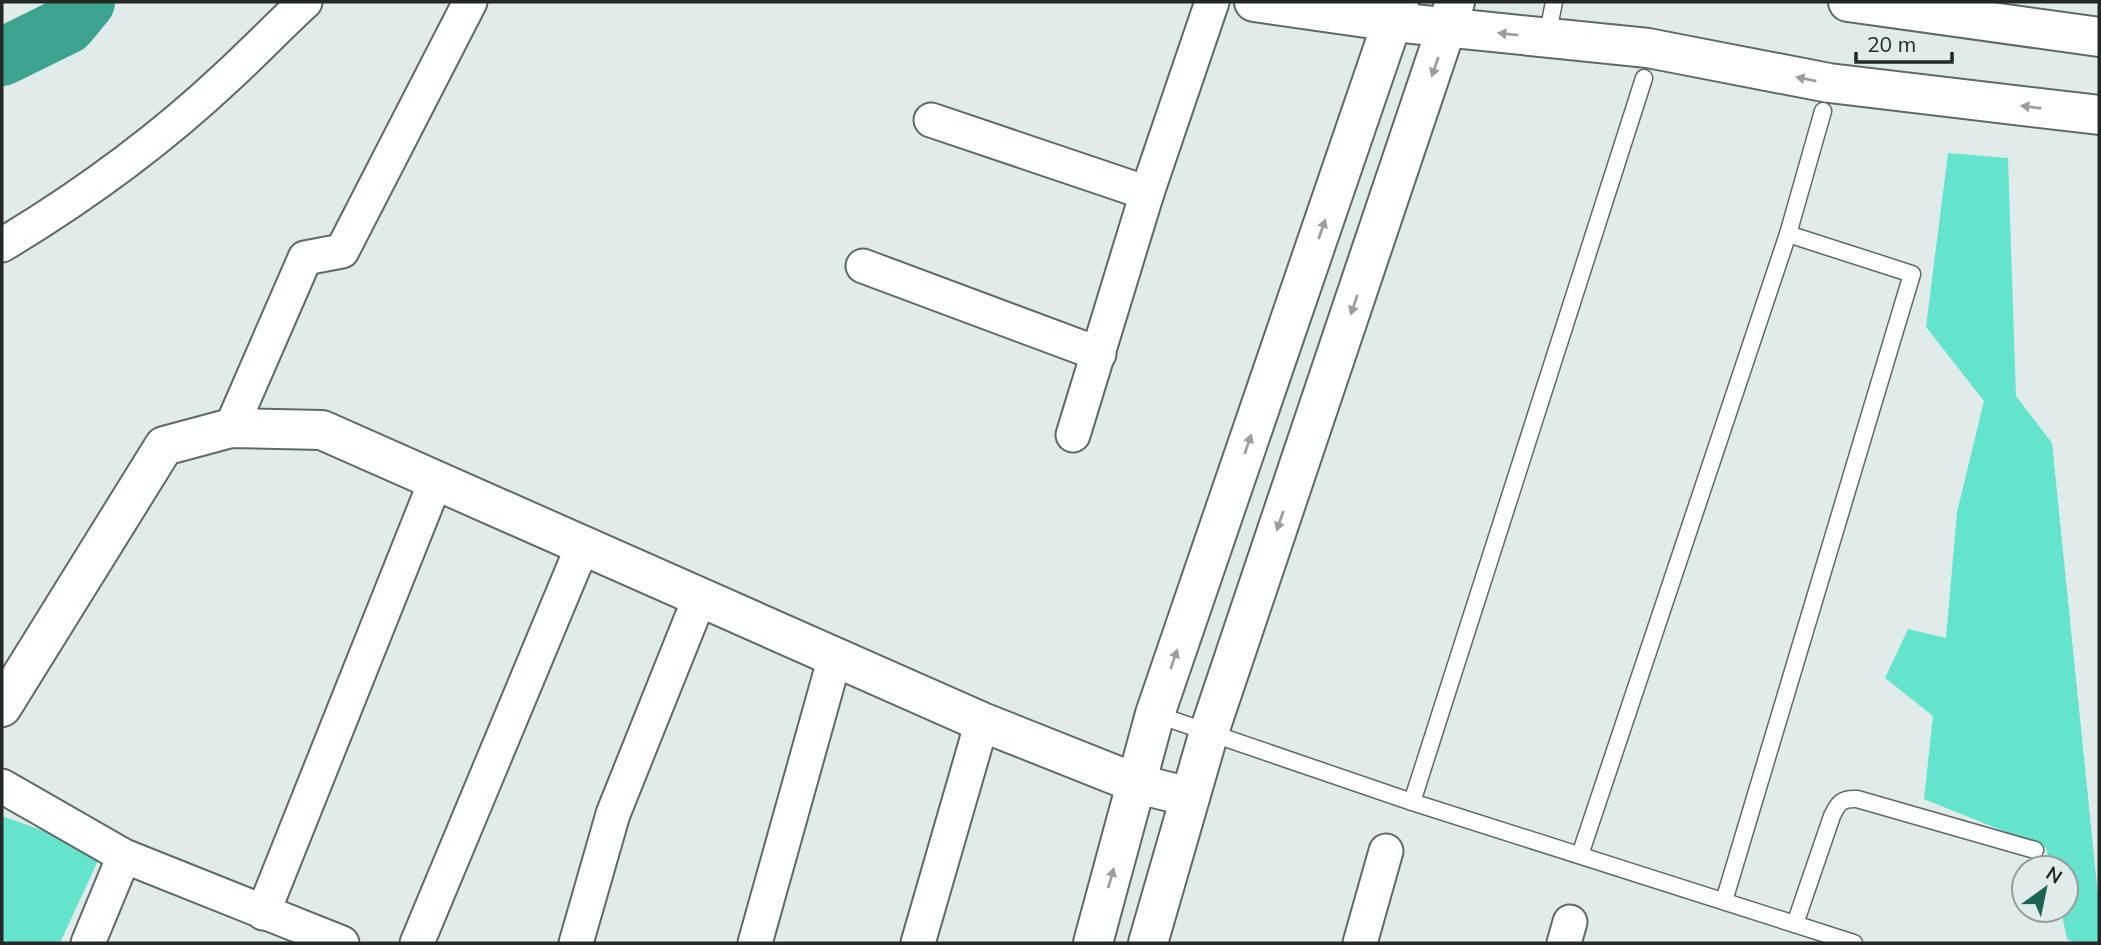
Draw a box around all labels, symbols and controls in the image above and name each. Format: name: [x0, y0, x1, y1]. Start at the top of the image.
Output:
scale bar: [1856, 21, 1952, 65]
one-way arrow: [1497, 28, 1519, 39]
text: 20 m: [1867, 31, 1916, 57]
one-way arrow: [1429, 56, 1440, 77]
one-way arrow: [1795, 73, 1817, 84]
one-way arrow: [2020, 102, 2042, 113]
one-way arrow: [1317, 218, 1328, 239]
one-way arrow: [1348, 295, 1359, 316]
one-way arrow: [1243, 433, 1254, 454]
one-way arrow: [1275, 510, 1285, 531]
one-way arrow: [1169, 648, 1180, 669]
north arrow: [2010, 854, 2080, 924]
text: N: [2042, 861, 2067, 889]
one-way arrow: [1107, 867, 1117, 888]

